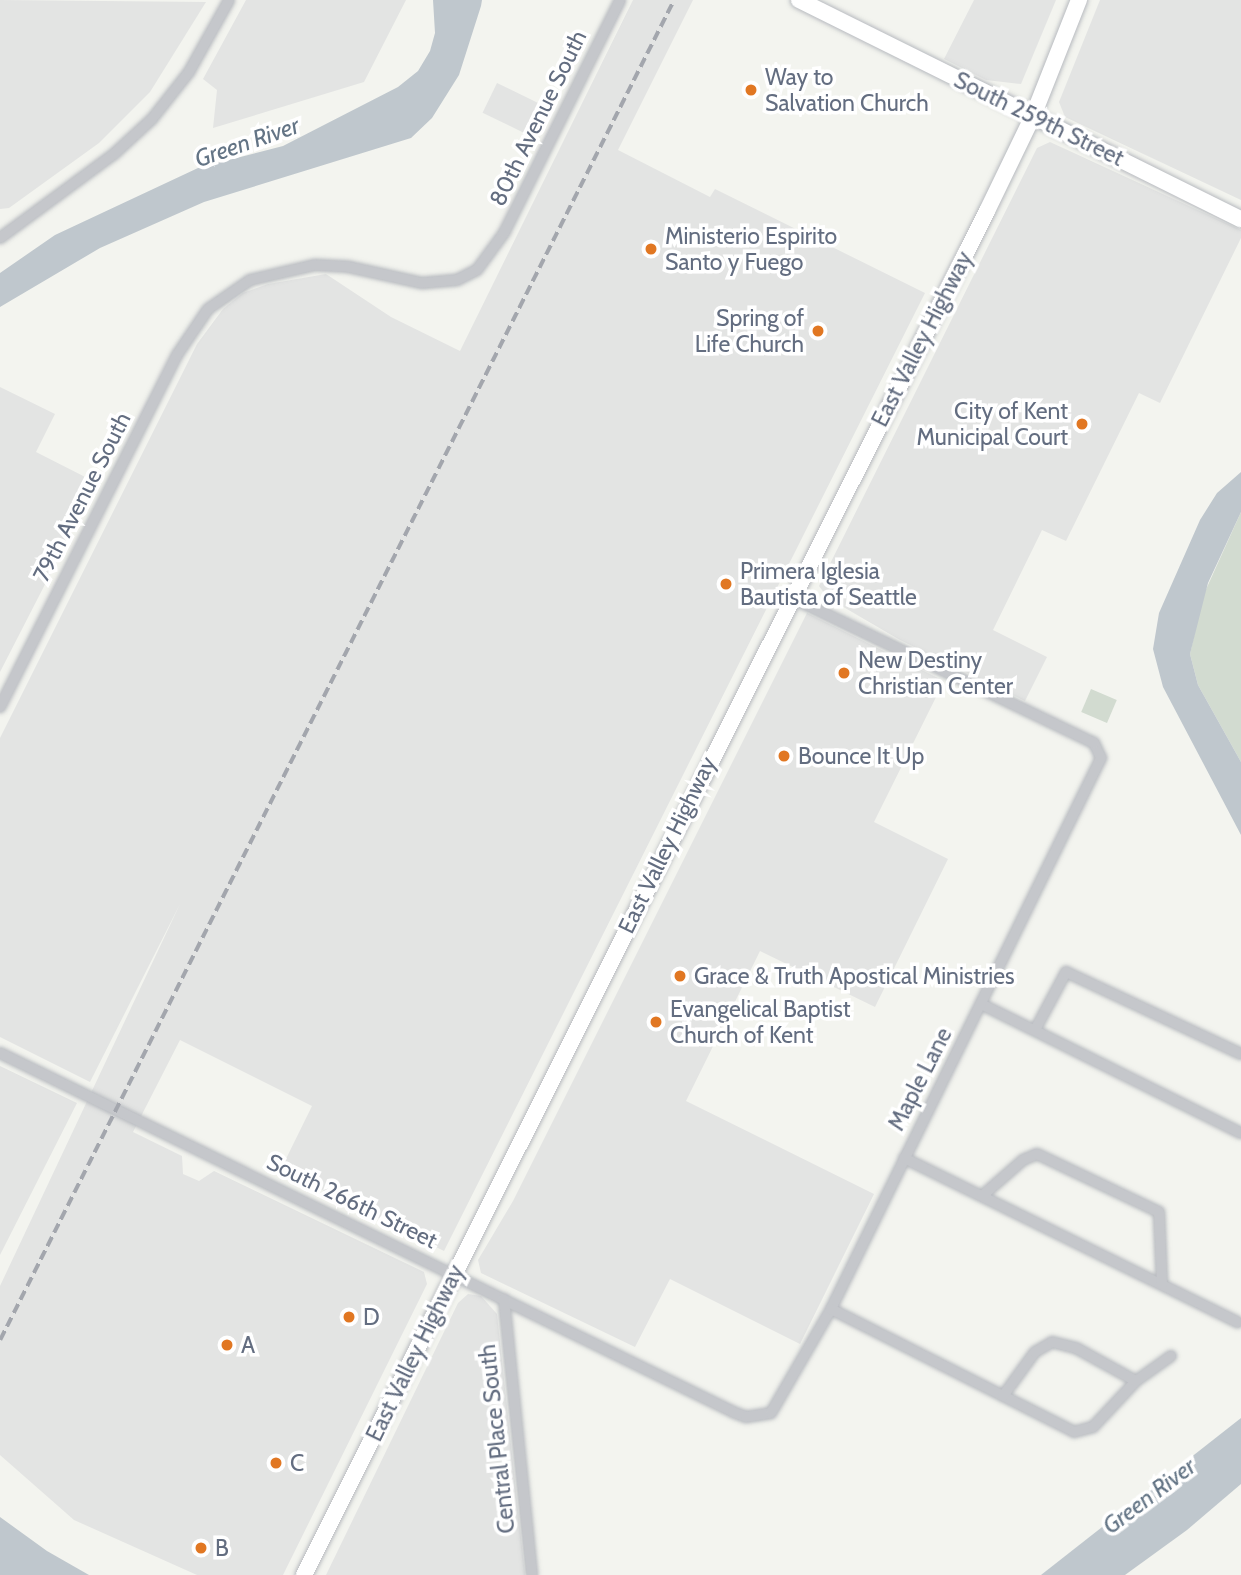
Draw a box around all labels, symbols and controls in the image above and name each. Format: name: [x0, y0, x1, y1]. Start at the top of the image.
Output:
street label: 80th Avenue South: [484, 26, 592, 210]
place label: Way to Salvation Church: [765, 63, 929, 117]
street label: South 259th Street: [950, 66, 1128, 172]
marker: Way to Salvation Church: [743, 82, 759, 98]
water label: Green River: [191, 111, 303, 173]
place label: Ministerio Espirito Santo y Fuego: [665, 222, 837, 276]
marker: Ministerio Espirito Santo y Fuego: [643, 241, 659, 257]
street label: East Valley Highway: [866, 247, 978, 431]
place label: Spring of Life Church: [695, 304, 804, 358]
marker: Spring of Life Church: [810, 323, 826, 339]
place label: City of Kent Municipal Court: [916, 397, 1068, 451]
street label: 79th Avenue South: [27, 408, 137, 586]
marker: City of Kent Municipal Court: [1074, 416, 1090, 432]
place label: Primera Iglesia Bautista of Seattle: [740, 557, 917, 611]
marker: Primera Iglesia Bautista of Seattle: [718, 576, 734, 592]
place label: New Destiny Christian Center: [858, 646, 1013, 700]
marker: New Destiny Christian Center: [836, 665, 852, 681]
place label: Bounce It Up: [798, 742, 924, 770]
marker: Bounce It Up: [776, 748, 792, 764]
street label: East Valley Highway: [612, 752, 722, 938]
place label: Grace & Truth Apostical Ministries: [694, 962, 1015, 990]
marker: Grace & Truth Apostical Ministries: [672, 968, 688, 984]
place label: Evangelical Baptist Church of Kent: [670, 995, 850, 1049]
marker: Evangelical Baptist Church of Kent: [648, 1014, 664, 1030]
street label: Maple Lane: [882, 1023, 958, 1135]
street label: South 266th Street: [262, 1148, 442, 1254]
street label: East Valley Highway: [360, 1260, 470, 1446]
place label: D: [363, 1303, 380, 1331]
marker: D: [341, 1309, 357, 1325]
place label: A: [241, 1331, 255, 1359]
marker: A: [219, 1337, 235, 1353]
street label: Central Place South: [473, 1343, 521, 1535]
place label: C: [290, 1449, 304, 1477]
water label: Green River: [1097, 1452, 1201, 1540]
marker: C: [268, 1455, 284, 1471]
place label: B: [215, 1534, 229, 1562]
marker: B: [193, 1540, 209, 1556]

